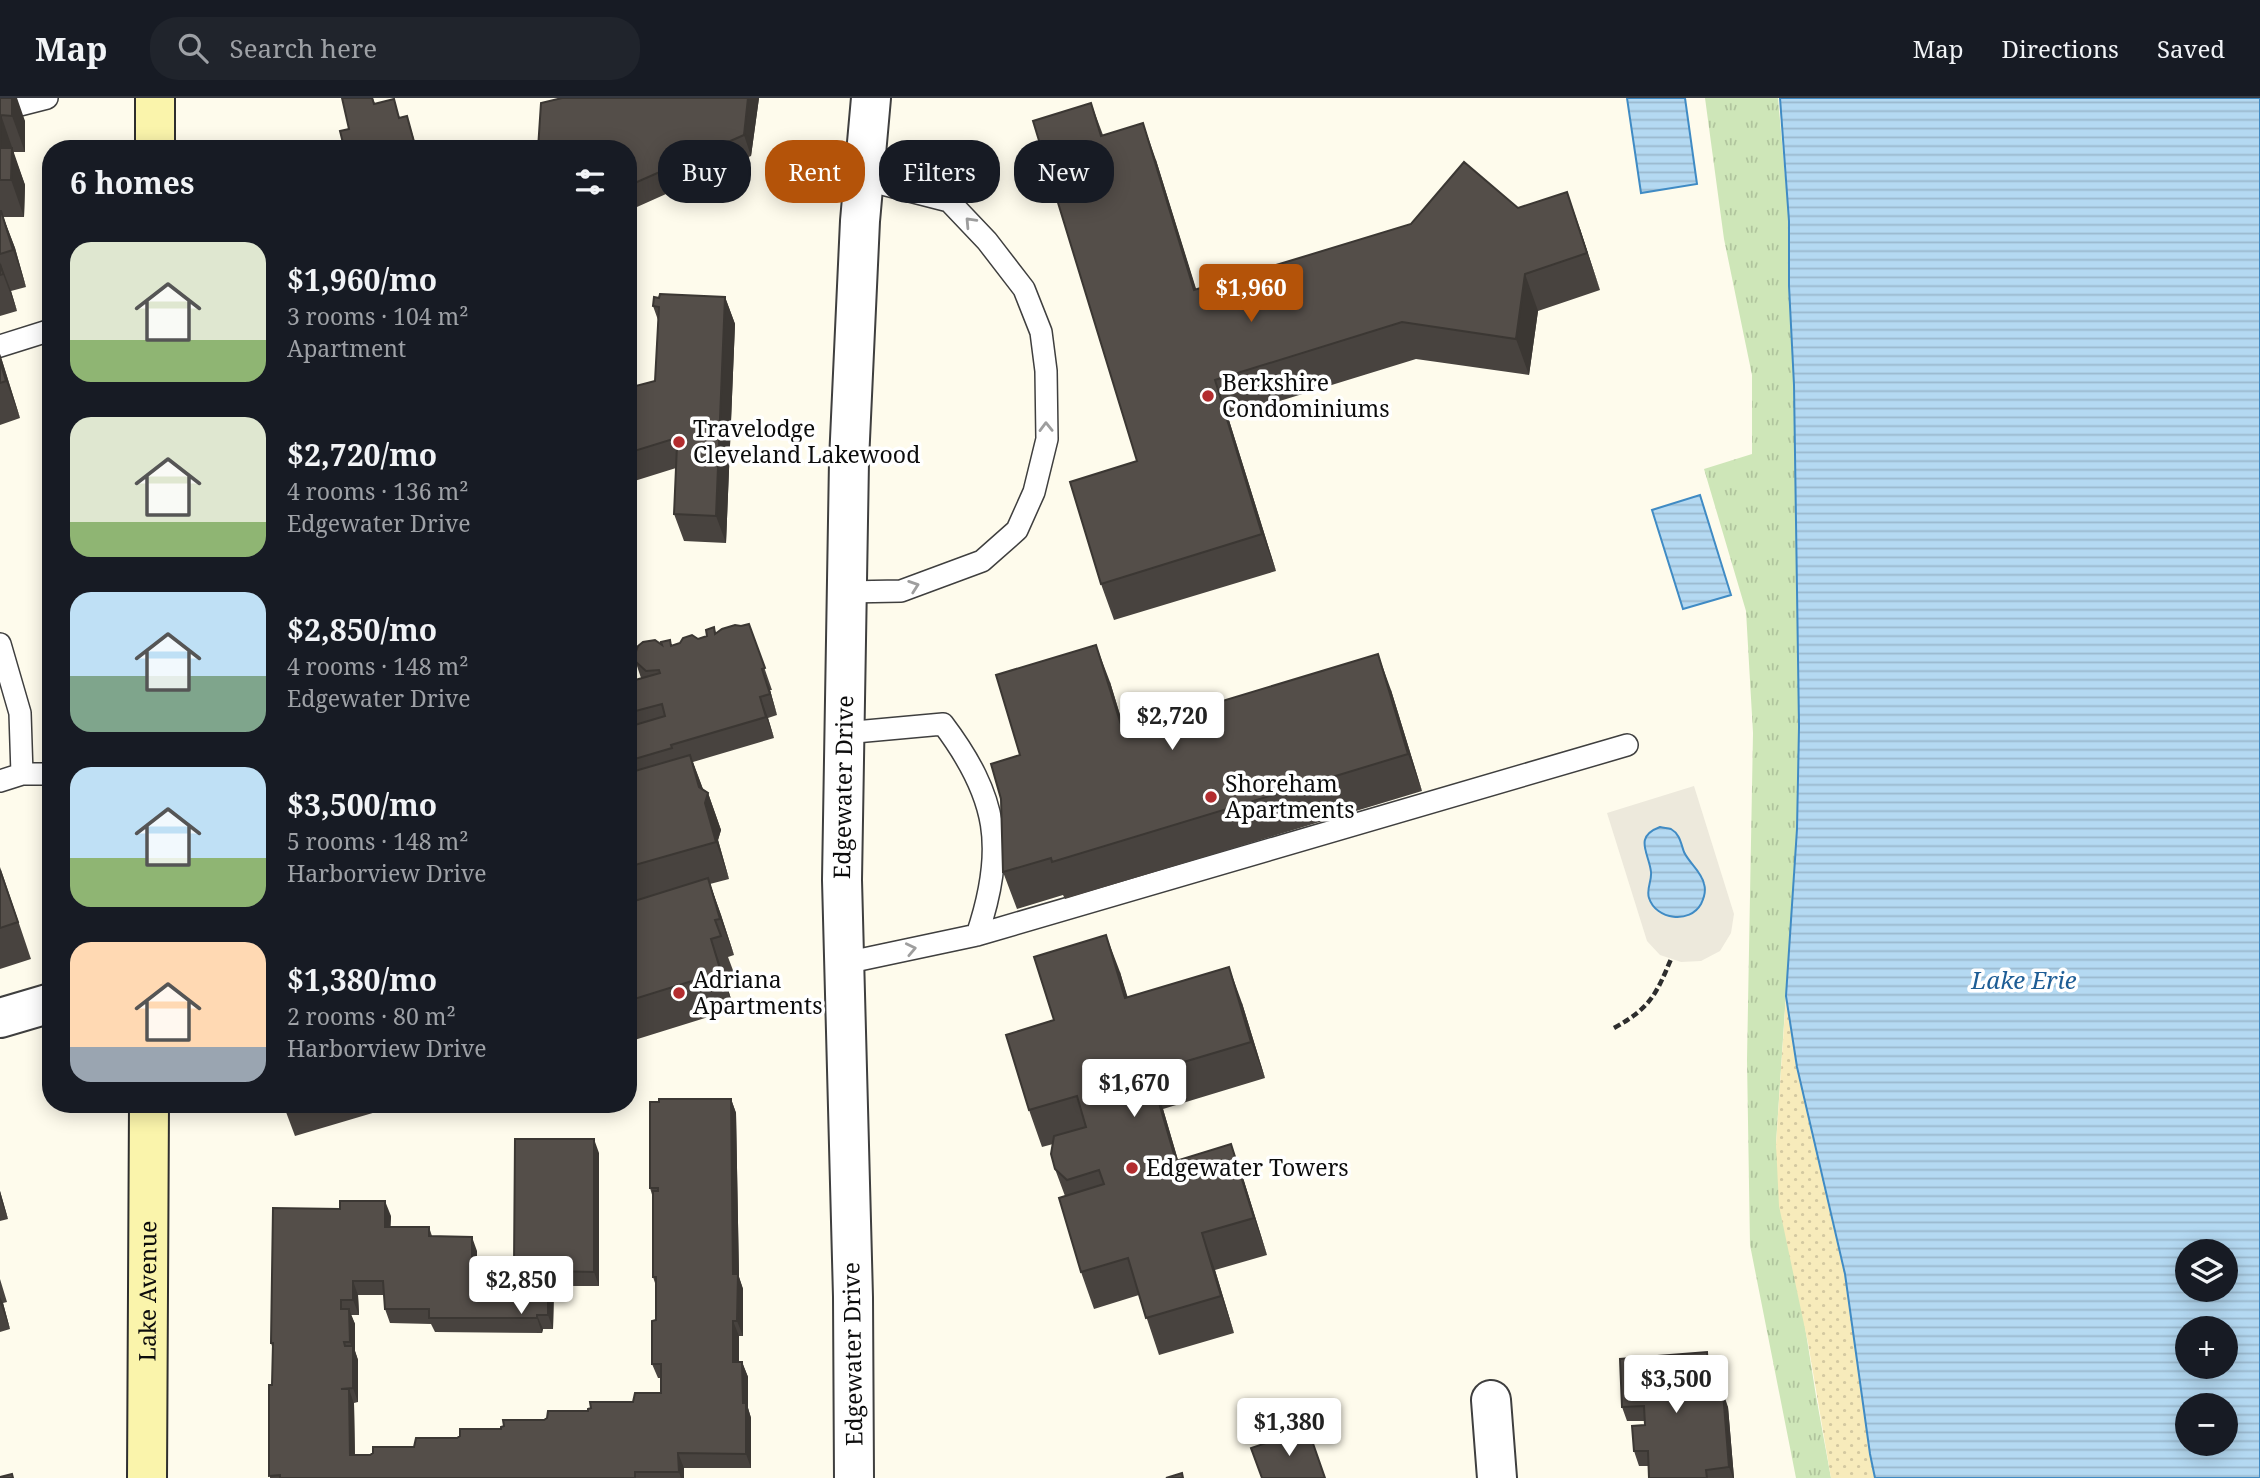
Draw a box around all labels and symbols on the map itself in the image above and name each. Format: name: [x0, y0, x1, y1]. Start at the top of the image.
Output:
one-way arrow: [966, 217, 978, 230]
pin: $1,960: [1194, 264, 1308, 324]
place label: Berkshire Condominiums: [1222, 366, 1390, 424]
marker: Berkshire Condominiums: [1200, 388, 1216, 404]
place label: Travelodge Cleveland Lakewood: [693, 412, 920, 470]
one-way arrow: [1039, 421, 1054, 432]
marker: Travelodge Cleveland Lakewood: [671, 434, 687, 450]
one-way arrow: [907, 580, 919, 594]
pin: $2,720: [1115, 692, 1229, 752]
street label: Edgewater Drive: [825, 695, 860, 879]
place label: Shoreham Apartments: [1225, 767, 1355, 825]
marker: Shoreham Apartments: [1203, 789, 1219, 805]
one-way arrow: [905, 943, 917, 958]
place label: Adriana Apartments: [693, 963, 823, 1021]
water label: Lake Erie: [1970, 963, 2077, 996]
marker: Adriana Apartments: [671, 985, 687, 1001]
pin: $1,670: [1077, 1060, 1191, 1119]
place label: Edgewater Towers: [1146, 1151, 1349, 1183]
marker: Edgewater Towers: [1124, 1160, 1140, 1176]
street label: Lake Avenue: [131, 1220, 163, 1362]
pin: $2,850: [464, 1256, 578, 1316]
street label: Edgewater Drive: [834, 1262, 870, 1446]
pin: $3,500: [1619, 1356, 1733, 1415]
pin: $1,380: [1232, 1398, 1346, 1458]

